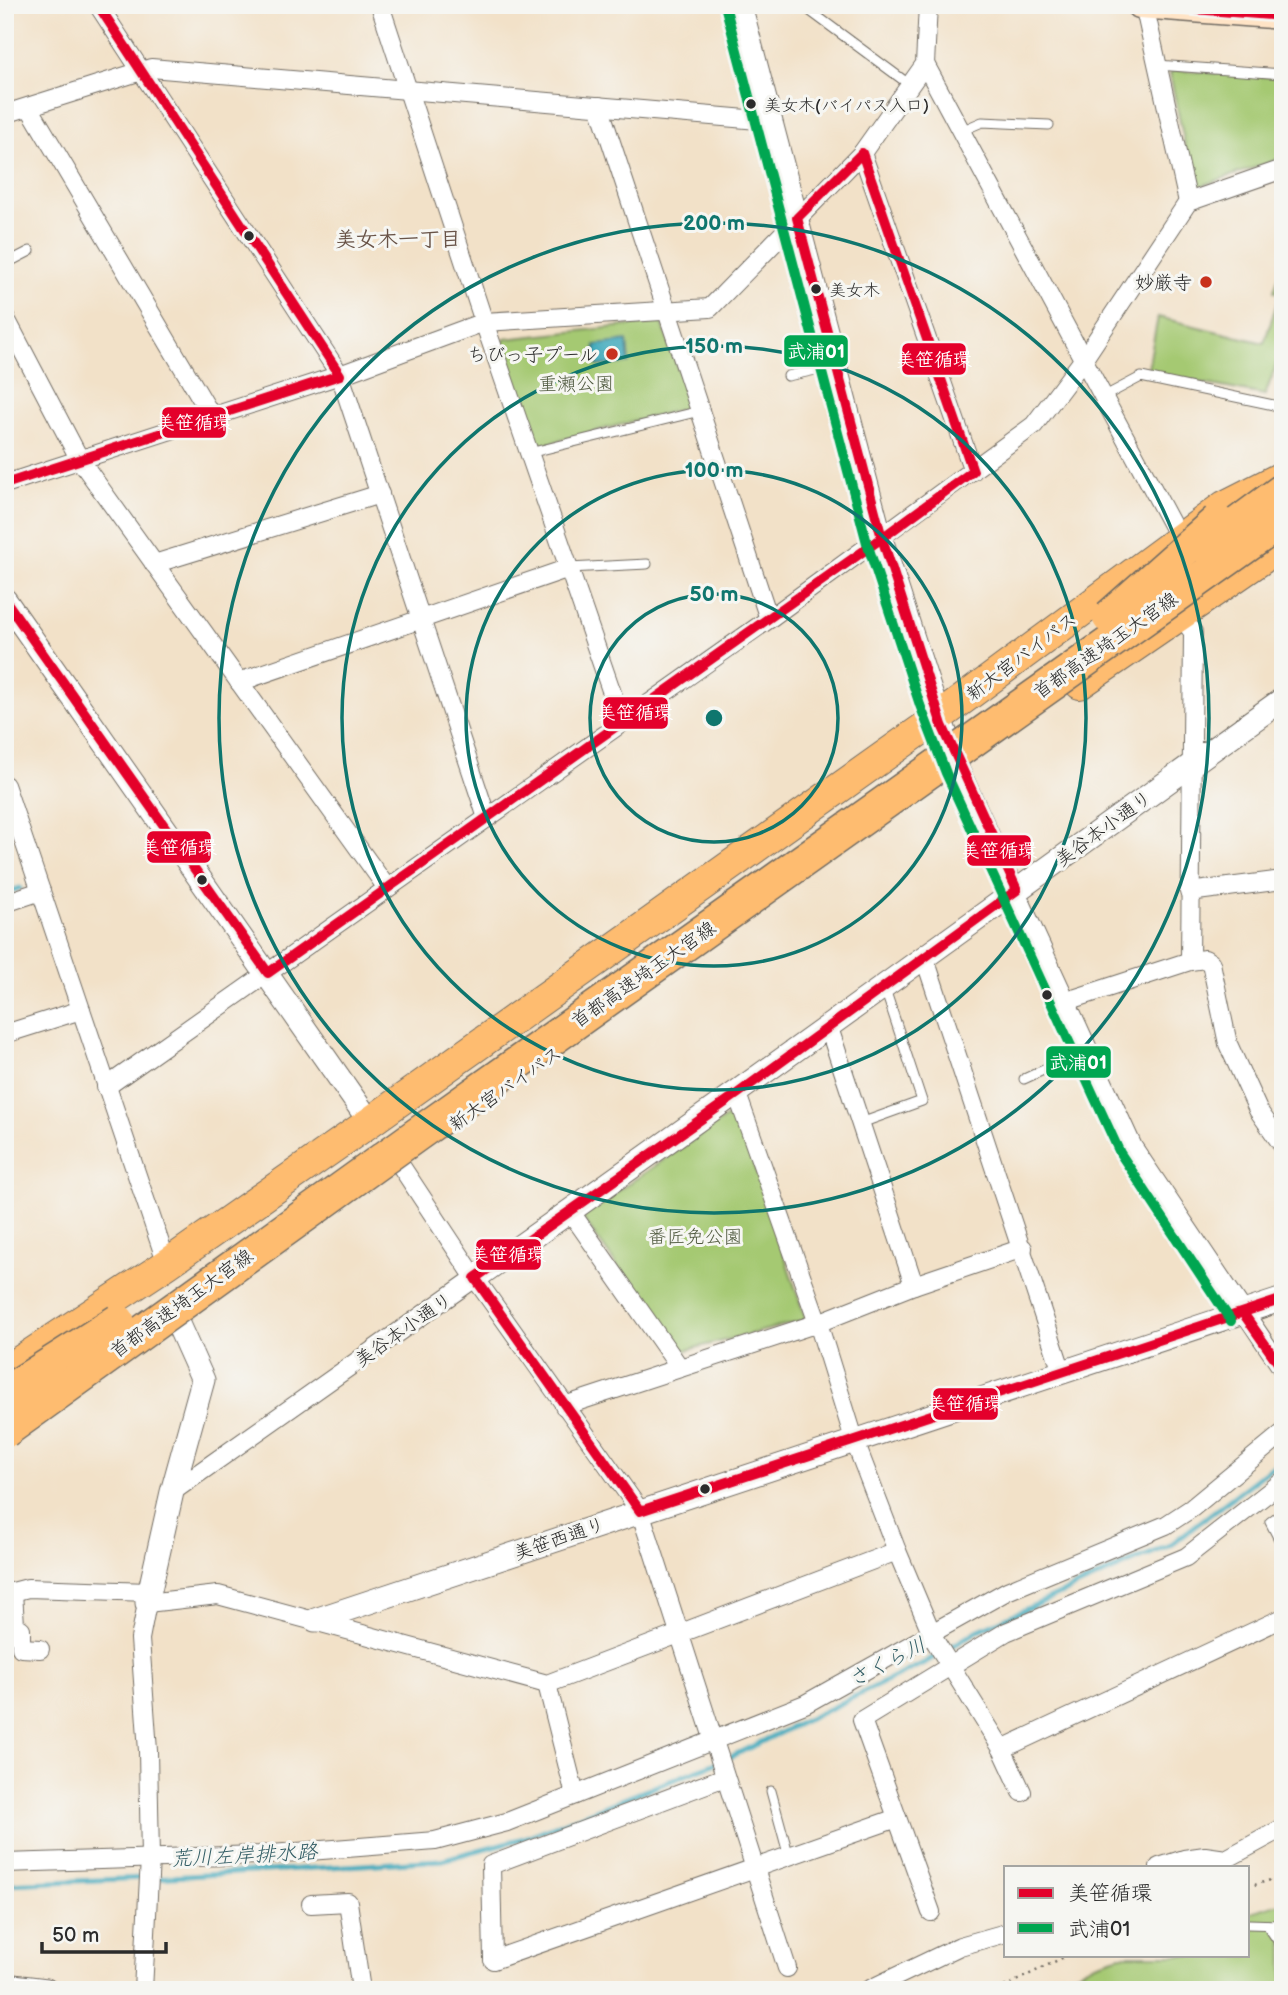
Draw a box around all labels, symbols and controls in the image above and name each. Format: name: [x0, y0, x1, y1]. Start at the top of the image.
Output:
place label: 美女木(バイパス入口): [764, 96, 929, 116]
marker: 美女木(バイパス入口): [744, 97, 758, 111]
text: 200 m: [683, 211, 745, 236]
district label: 美女木一丁目: [335, 227, 461, 252]
unlabelled marker: [242, 229, 256, 243]
place label: 妙厳寺: [1135, 272, 1192, 295]
marker: 妙厳寺: [1198, 274, 1214, 290]
place label: 美女木: [829, 281, 880, 301]
marker: 美女木: [809, 282, 823, 296]
text: 150 m: [685, 334, 743, 359]
line badge: 武浦01: [783, 334, 849, 368]
text: 武浦01: [787, 341, 845, 364]
line badge: 美笹循環: [901, 342, 967, 376]
place label: ちびっ子プール: [467, 344, 598, 367]
marker: ちびっ子プール: [604, 346, 620, 362]
text: 美笹循環: [896, 349, 972, 372]
park label: 重瀬公園: [538, 373, 614, 396]
line badge: 美笹循環: [161, 406, 227, 439]
text: 美笹循環: [156, 412, 232, 435]
text: 100 m: [685, 458, 743, 483]
text: 50 m: [690, 582, 738, 607]
street label: 首都高速埼玉大宮線: [1029, 588, 1183, 705]
street label: 新大宮バイパス: [962, 608, 1082, 706]
line badge: 美笹循環: [602, 696, 669, 730]
text: 美笹循環: [597, 702, 673, 725]
centre of rings: [702, 706, 726, 730]
street label: 美谷本小通り: [1051, 786, 1157, 872]
line badge: 美笹循環: [146, 830, 212, 864]
line badge: 美笹循環: [966, 834, 1032, 867]
text: 美笹循環: [141, 837, 217, 860]
text: 美笹循環: [961, 840, 1037, 863]
unlabelled marker: [195, 873, 209, 887]
street label: 首都高速埼玉大宮線: [567, 917, 721, 1034]
unlabelled marker: [1040, 988, 1054, 1002]
street label: 新大宮バイパス: [445, 1042, 567, 1137]
line badge: 武浦01: [1045, 1045, 1112, 1079]
text: 武浦01: [1049, 1052, 1107, 1075]
park label: 番匠免公園: [647, 1226, 743, 1249]
line badge: 美笹循環: [475, 1238, 542, 1271]
text: 美笹循環: [470, 1244, 546, 1267]
street label: 首都高速埼玉大宮線: [106, 1245, 258, 1364]
street label: 美谷本小通り: [351, 1288, 457, 1372]
line badge: 美笹循環: [932, 1387, 999, 1421]
text: 美笹循環: [927, 1393, 1003, 1416]
unlabelled marker: [698, 1482, 712, 1496]
street label: 美笹西通り: [511, 1513, 608, 1566]
water label: さくら川: [844, 1632, 930, 1693]
water label: 荒川左岸排水路: [170, 1839, 319, 1872]
legend: [1004, 1866, 1250, 1956]
text: 美笹循環: [1068, 1881, 1152, 1906]
scale bar: [42, 1911, 166, 1955]
text: 武浦01: [1068, 1917, 1130, 1942]
text: 50 m: [52, 1923, 99, 1948]

